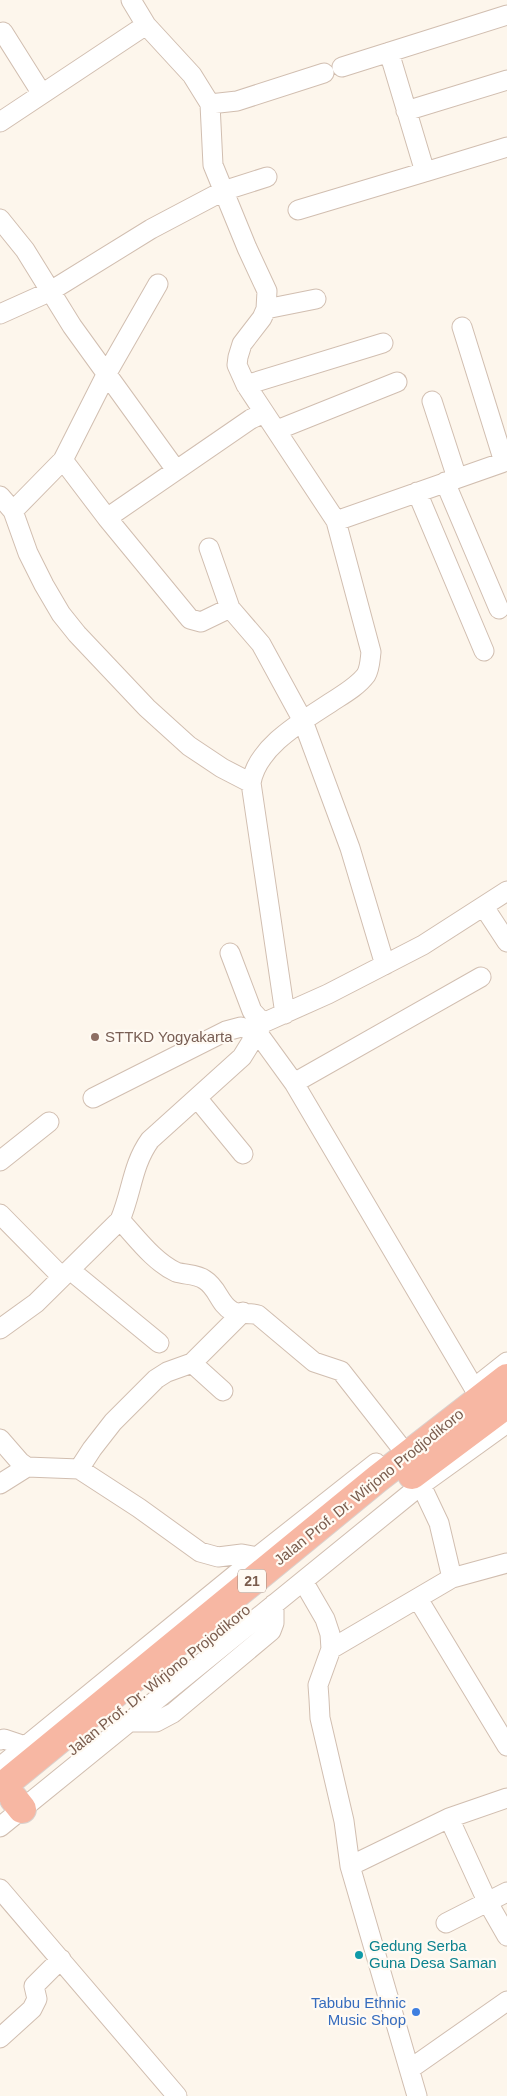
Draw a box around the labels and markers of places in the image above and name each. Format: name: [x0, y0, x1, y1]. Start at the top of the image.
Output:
place label: STTKD Yogyakarta: [105, 1028, 233, 1045]
marker: STTKD Yogyakarta: [89, 1031, 101, 1043]
place label: Gedung Serba Guna Desa Saman: [369, 1937, 497, 1971]
marker: Gedung Serba Guna Desa Saman: [353, 1949, 365, 1961]
place label: Tabubu Ethnic Music Shop: [311, 1994, 406, 2028]
marker: Tabubu Ethnic Music Shop: [410, 2006, 422, 2018]

